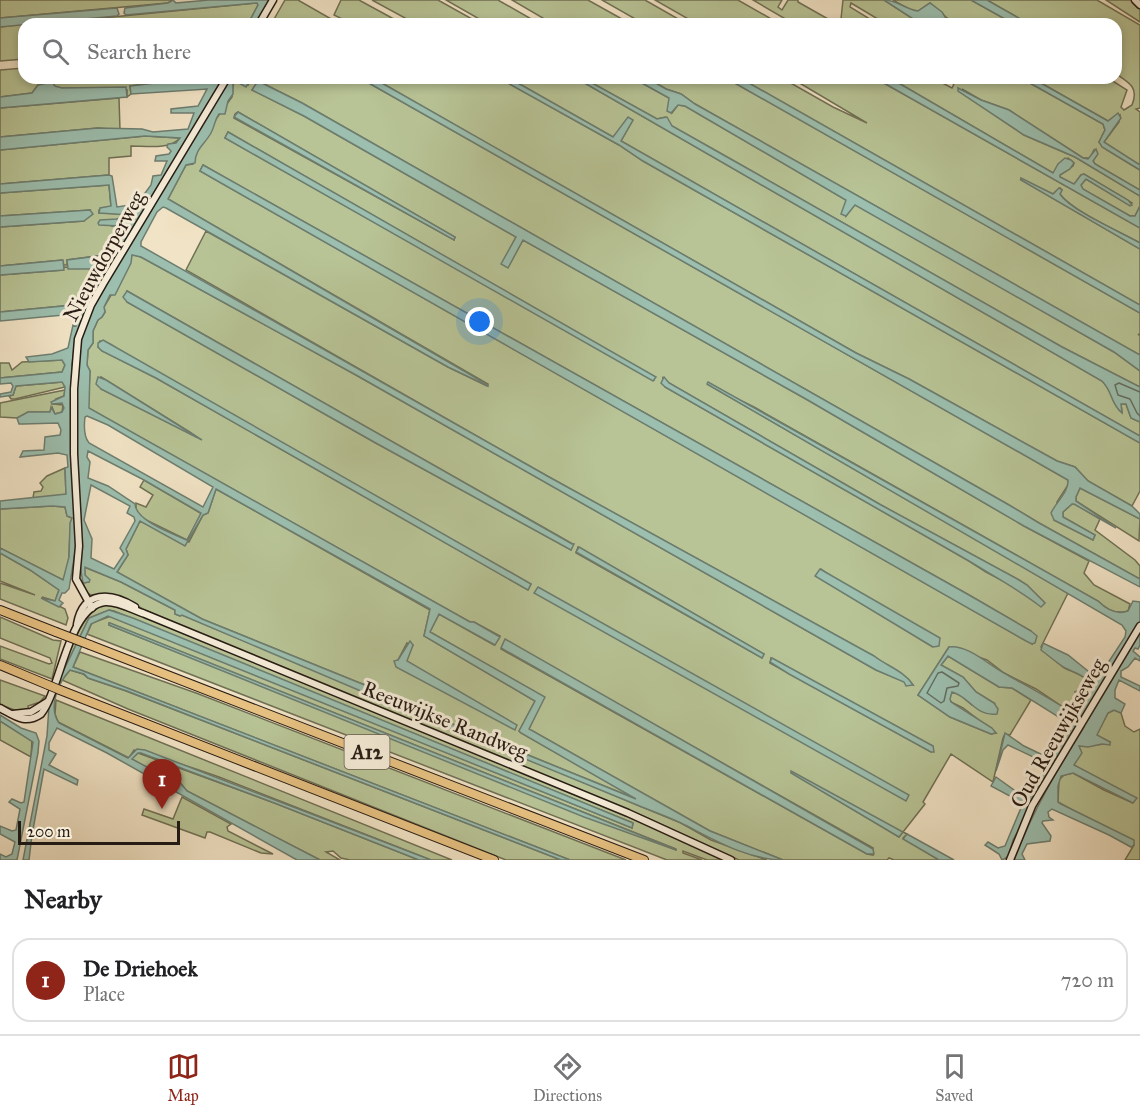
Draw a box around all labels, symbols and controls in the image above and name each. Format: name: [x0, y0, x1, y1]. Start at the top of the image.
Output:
search box: [18, 18, 1122, 84]
icon: search: [39, 35, 72, 68]
text: Search here: [87, 38, 191, 65]
street label: Nieuwdorperweg: [57, 186, 151, 326]
your location: [465, 307, 494, 336]
street label: Oud Reeuwijkseweg: [1005, 653, 1111, 812]
street label: Reeuwijkse Randweg: [359, 675, 532, 765]
road number: A12: [344, 735, 389, 769]
pin: 1: [142, 760, 182, 809]
scale bar: [18, 818, 180, 846]
text: 200 m: [27, 822, 70, 841]
text: Nearby: [24, 883, 102, 915]
text: De Driehoek: [83, 955, 198, 982]
text: 1: [42, 968, 49, 992]
text: 720 m: [1061, 968, 1114, 992]
text: Place: [83, 982, 125, 1006]
tab: Map: [167, 1050, 200, 1105]
tab: Directions: [533, 1050, 602, 1105]
tab: Saved: [935, 1050, 973, 1105]

